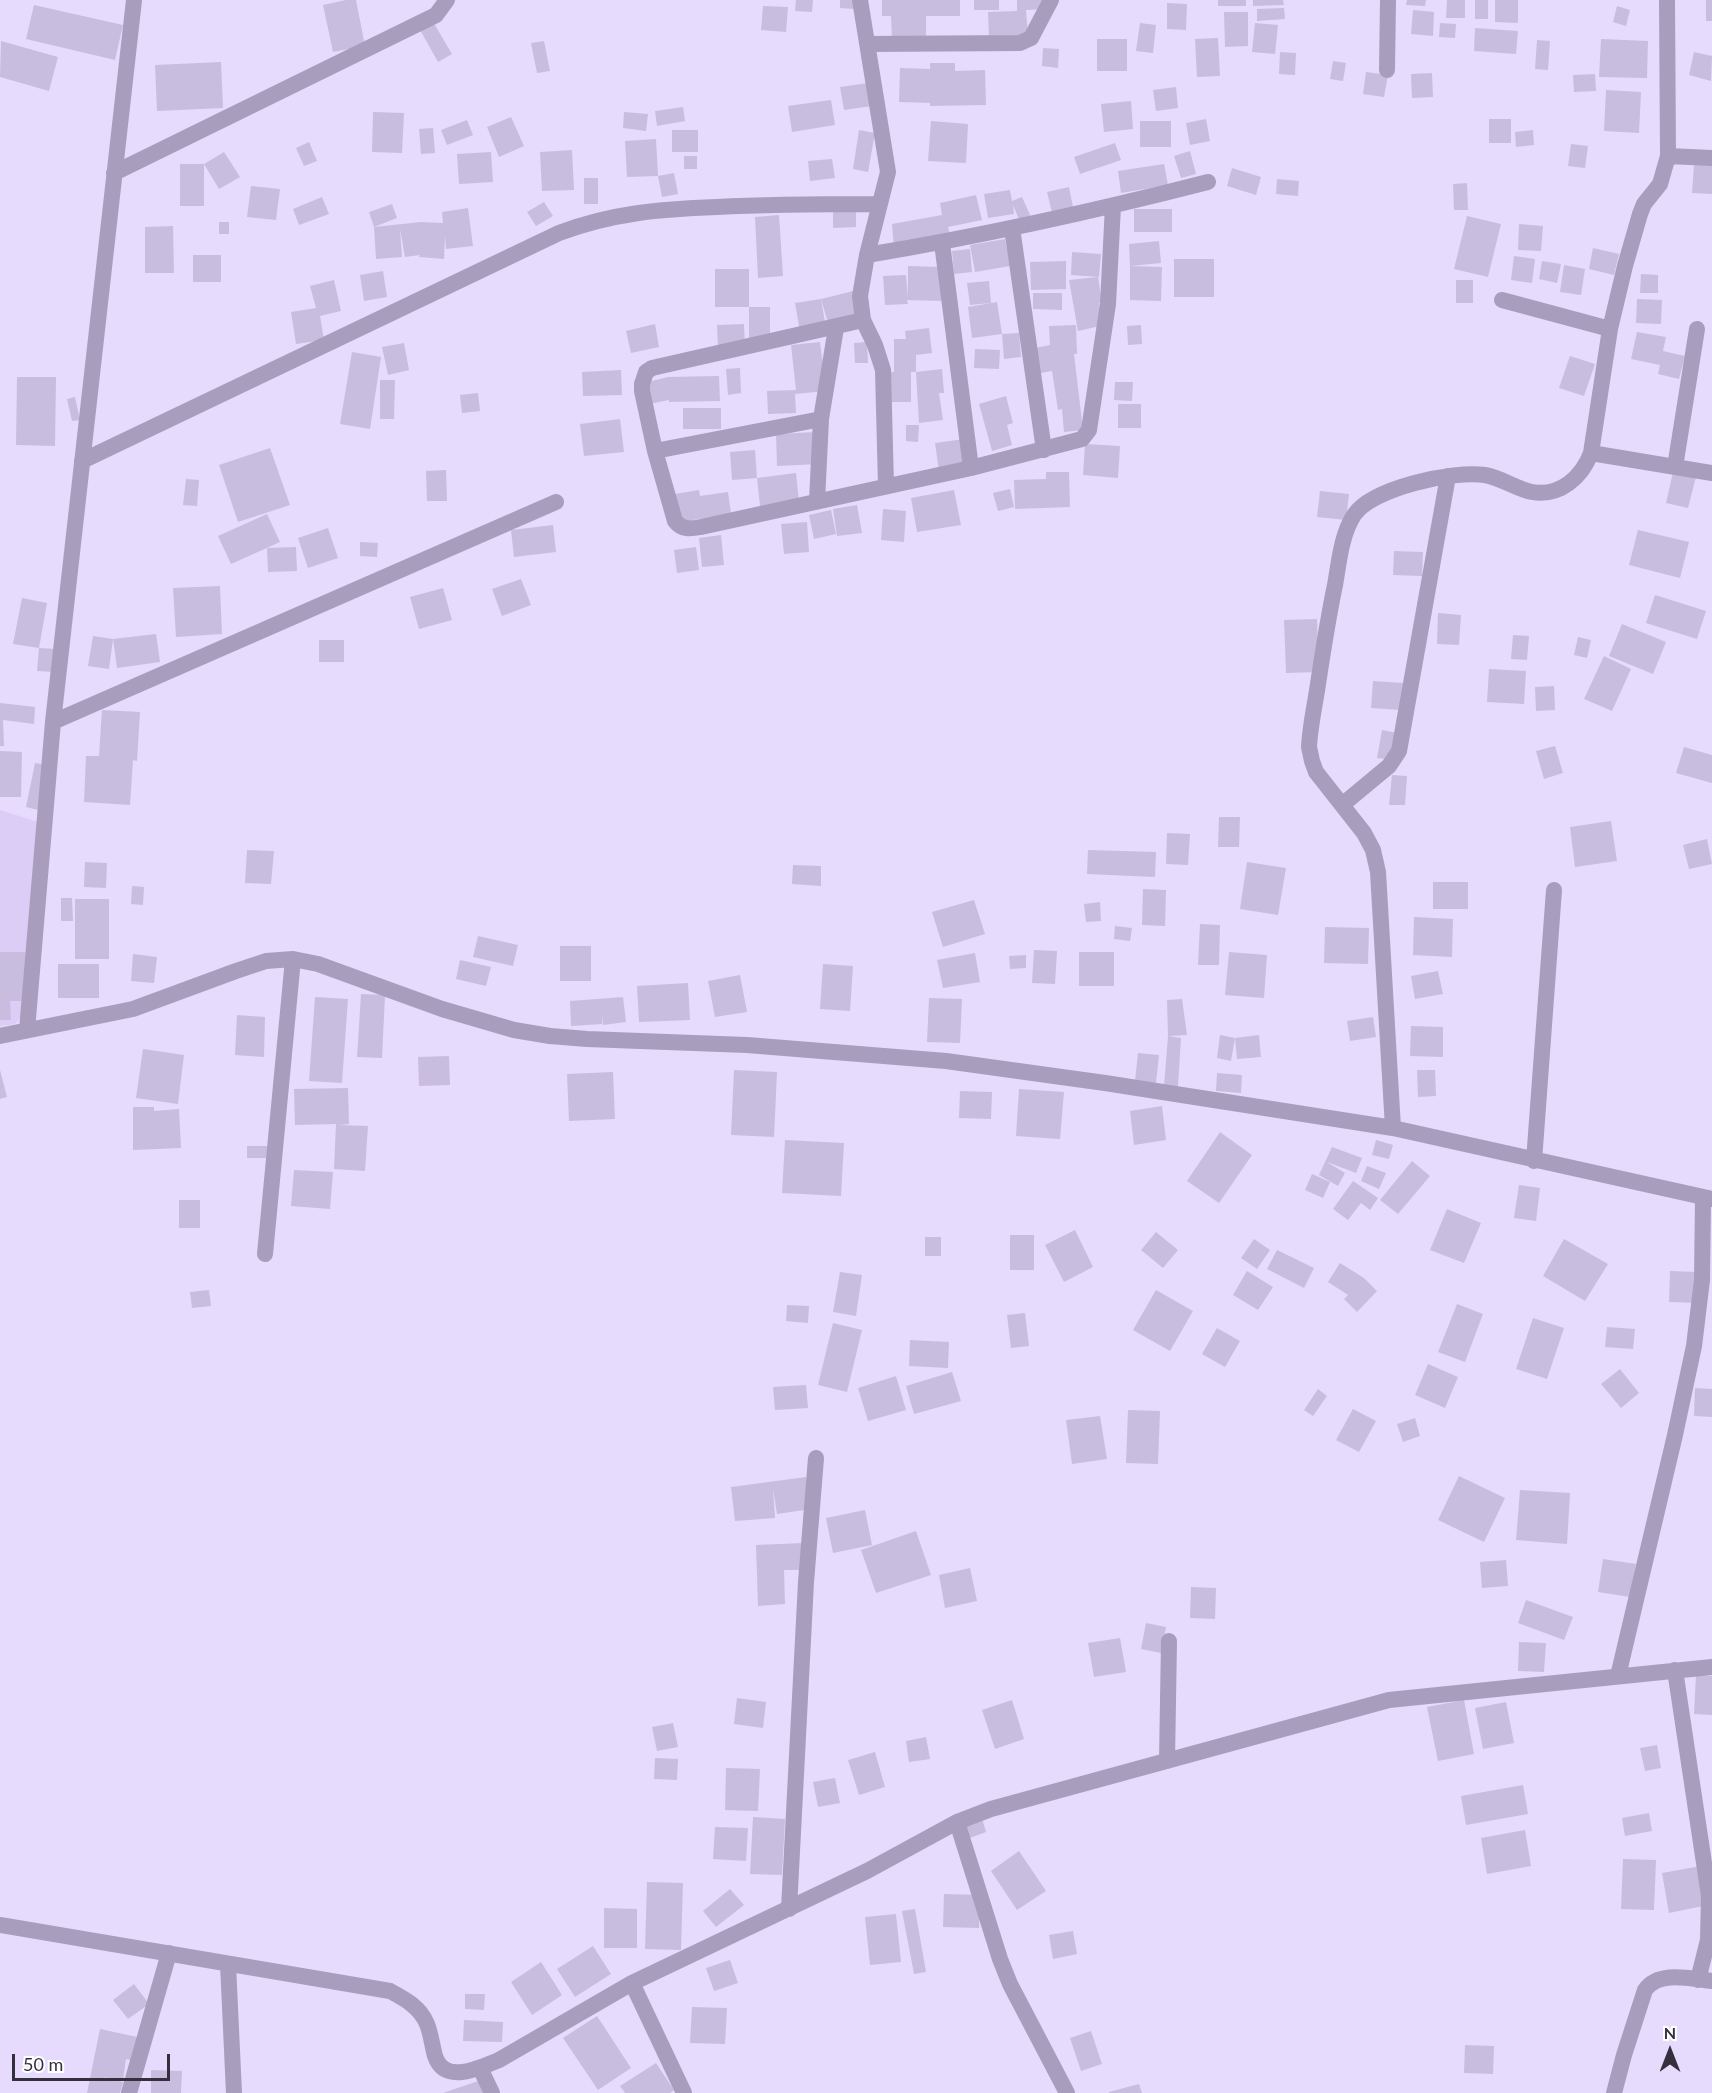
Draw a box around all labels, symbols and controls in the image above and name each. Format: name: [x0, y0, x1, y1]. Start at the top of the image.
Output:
north arrow: [1640, 2021, 1700, 2081]
text: N: [1664, 2023, 1676, 2042]
scale bar: [15, 2042, 172, 2080]
text: 50 m: [23, 2053, 63, 2075]

